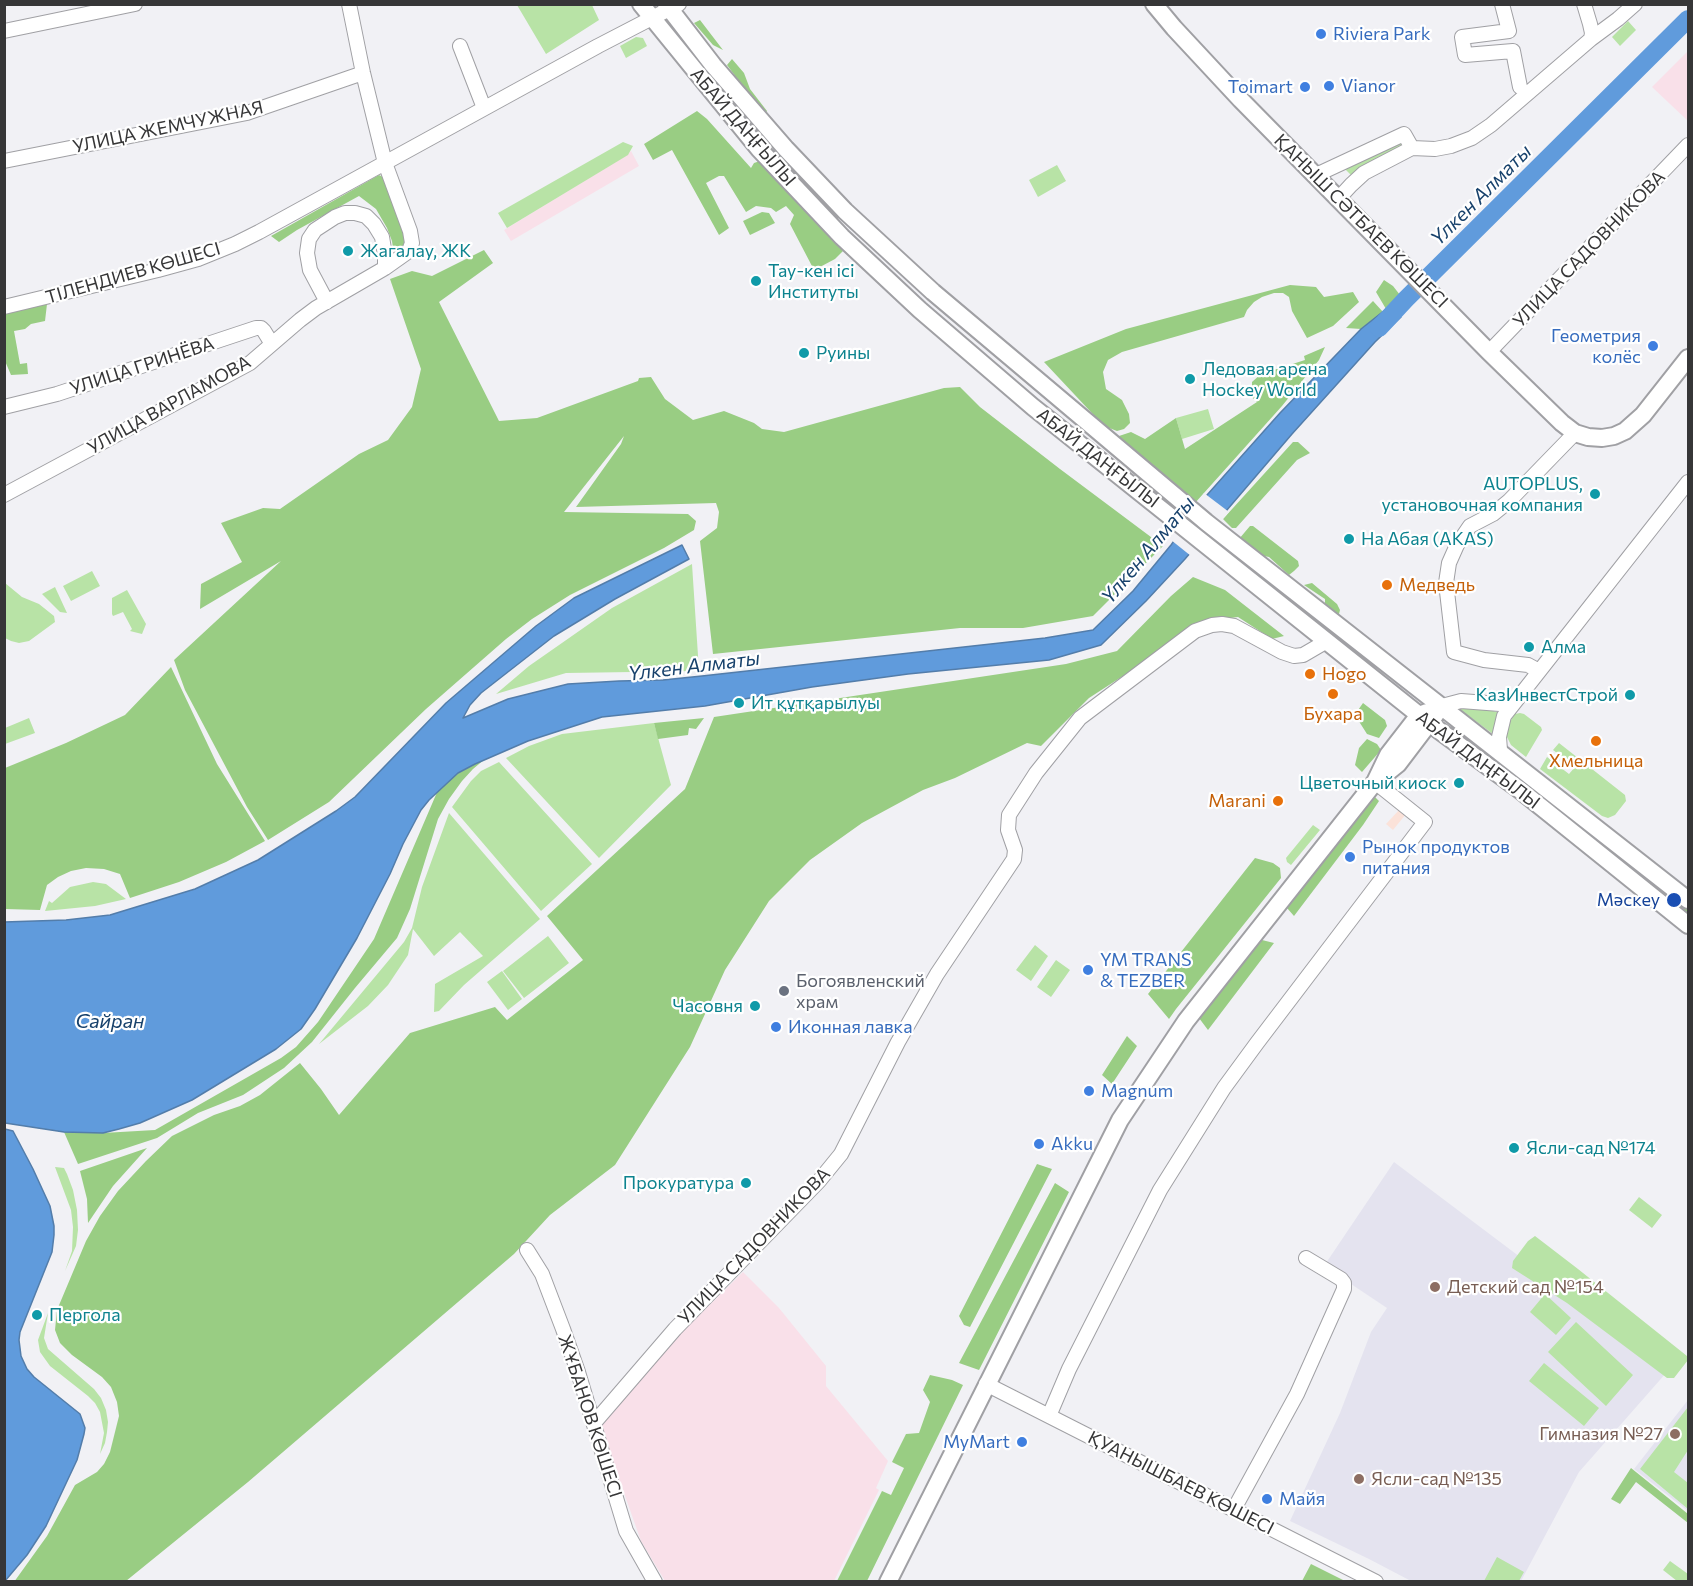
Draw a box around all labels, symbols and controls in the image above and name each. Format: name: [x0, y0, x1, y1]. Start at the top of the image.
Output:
place label: Riviera Park: [1333, 23, 1431, 45]
marker: Riviera Park: [1314, 27, 1328, 41]
street label: АБАЙ ДАҢҒЫЛЫ: [686, 63, 800, 191]
place label: Vianor: [1341, 75, 1396, 97]
place label: Toimart: [1228, 76, 1293, 98]
marker: Vianor: [1322, 79, 1336, 93]
marker: Toimart: [1298, 80, 1312, 94]
street label: УЛИЦА ЖЕМЧУЖНАЯ: [71, 96, 265, 158]
street label: ҚАНЫШ СӘТБАЕВ КӨШЕСІ: [1270, 130, 1452, 312]
water label: Үлкен Алматы: [1426, 140, 1536, 250]
street label: УЛИЦА САДОВНИКОВА: [1508, 166, 1670, 332]
street label: ТІЛЕНДИЕВ КӨШЕСІ: [43, 238, 223, 308]
place label: Жагалау, ЖК: [360, 240, 471, 262]
marker: Жагалау, ЖК: [341, 244, 355, 258]
place label: Тау-кен ісі Институты: [768, 260, 859, 302]
marker: Тау-кен ісі Институты: [749, 274, 763, 288]
place label: Геометрия колёс: [1551, 325, 1641, 368]
street label: УЛИЦА ГРИНЁВА: [67, 332, 217, 400]
marker: Геометрия колёс: [1646, 339, 1660, 353]
place label: Руины: [816, 342, 870, 364]
marker: Руины: [797, 346, 811, 360]
street label: УЛИЦА ВАРЛАМОВА: [84, 351, 254, 459]
place label: Ледовая арена Hockey World: [1202, 358, 1327, 400]
marker: Ледовая арена Hockey World: [1183, 372, 1197, 386]
street label: АБАЙ ДАҢҒЫЛЫ: [1032, 403, 1164, 513]
place label: AUTOPLUS, установочная компания: [1382, 473, 1583, 516]
marker: AUTOPLUS, установочная компания: [1588, 487, 1602, 501]
water label: Үлкен Алматы: [1096, 491, 1200, 609]
place label: На Абая (AKAS): [1361, 528, 1494, 550]
marker: На Абая (AKAS): [1342, 532, 1356, 546]
place label: Медведь: [1399, 574, 1475, 596]
marker: Медведь: [1380, 578, 1394, 592]
place label: Алма: [1541, 636, 1586, 658]
marker: Алма: [1522, 640, 1536, 654]
water label: Үлкен Алматы: [627, 646, 761, 686]
place label: Hogo: [1322, 663, 1367, 685]
marker: Hogo: [1303, 667, 1317, 681]
place label: КазИнвестСтрой: [1476, 684, 1618, 706]
marker: Бухара: [1326, 687, 1340, 701]
marker: КазИнвестСтрой: [1623, 688, 1637, 702]
place label: Ит құтқарылуы: [751, 692, 880, 714]
marker: Ит құтқарылуы: [732, 696, 746, 710]
place label: Бухара: [1304, 703, 1362, 725]
street label: АБАЙ ДАҢҒЫЛЫ: [1412, 706, 1544, 814]
marker: Хмельница: [1589, 734, 1603, 748]
place label: Хмельница: [1549, 750, 1643, 772]
place label: Цветочный киоск: [1299, 772, 1447, 794]
marker: Цветочный киоск: [1452, 776, 1466, 790]
place label: Marani: [1208, 790, 1266, 812]
marker: Marani: [1271, 794, 1285, 808]
place label: Рынок продуктов питания: [1362, 836, 1510, 878]
marker: Рынок продуктов питания: [1343, 850, 1357, 864]
place label: Мәскеу: [1597, 889, 1660, 911]
marker: Мәскеу: [1665, 891, 1683, 909]
place label: YM TRANS & TEZBER: [1100, 949, 1192, 992]
marker: YM TRANS & TEZBER: [1081, 963, 1095, 977]
place label: Богоявленский храм: [796, 970, 925, 1012]
marker: Богоявленский храм: [777, 984, 791, 998]
place label: Часовня: [673, 995, 743, 1017]
marker: Часовня: [748, 999, 762, 1013]
water label: Сайран: [76, 1009, 144, 1033]
place label: Иконная лавка: [788, 1016, 913, 1038]
marker: Иконная лавка: [769, 1020, 783, 1034]
place label: Magnum: [1101, 1080, 1173, 1102]
marker: Magnum: [1082, 1084, 1096, 1098]
place label: Akku: [1051, 1133, 1093, 1155]
marker: Akku: [1032, 1137, 1046, 1151]
place label: Ясли-сад №174: [1526, 1137, 1655, 1159]
marker: Ясли-сад №174: [1507, 1141, 1521, 1155]
street label: УЛИЦА САДОВНИКОВА: [673, 1163, 835, 1329]
place label: Прокуратура: [623, 1172, 734, 1194]
marker: Прокуратура: [739, 1176, 753, 1190]
place label: Детский сад №154: [1447, 1276, 1604, 1298]
marker: Детский сад №154: [1428, 1280, 1442, 1294]
place label: Пергола: [49, 1304, 121, 1326]
marker: Пергола: [30, 1308, 44, 1322]
street label: ЖҰБАНОВ КӨШЕСІ: [553, 1332, 627, 1500]
place label: Гимназия №27: [1539, 1423, 1663, 1445]
street label: ҚУАНЫШБАЕВ КӨШЕСІ: [1084, 1427, 1278, 1539]
marker: Гимназия №27: [1668, 1427, 1682, 1441]
place label: MyMart: [943, 1431, 1010, 1453]
marker: MyMart: [1015, 1435, 1029, 1449]
place label: Ясли-сад №135: [1371, 1468, 1502, 1490]
marker: Ясли-сад №135: [1352, 1472, 1366, 1486]
place label: Майя: [1279, 1488, 1325, 1510]
marker: Майя: [1260, 1492, 1274, 1506]

